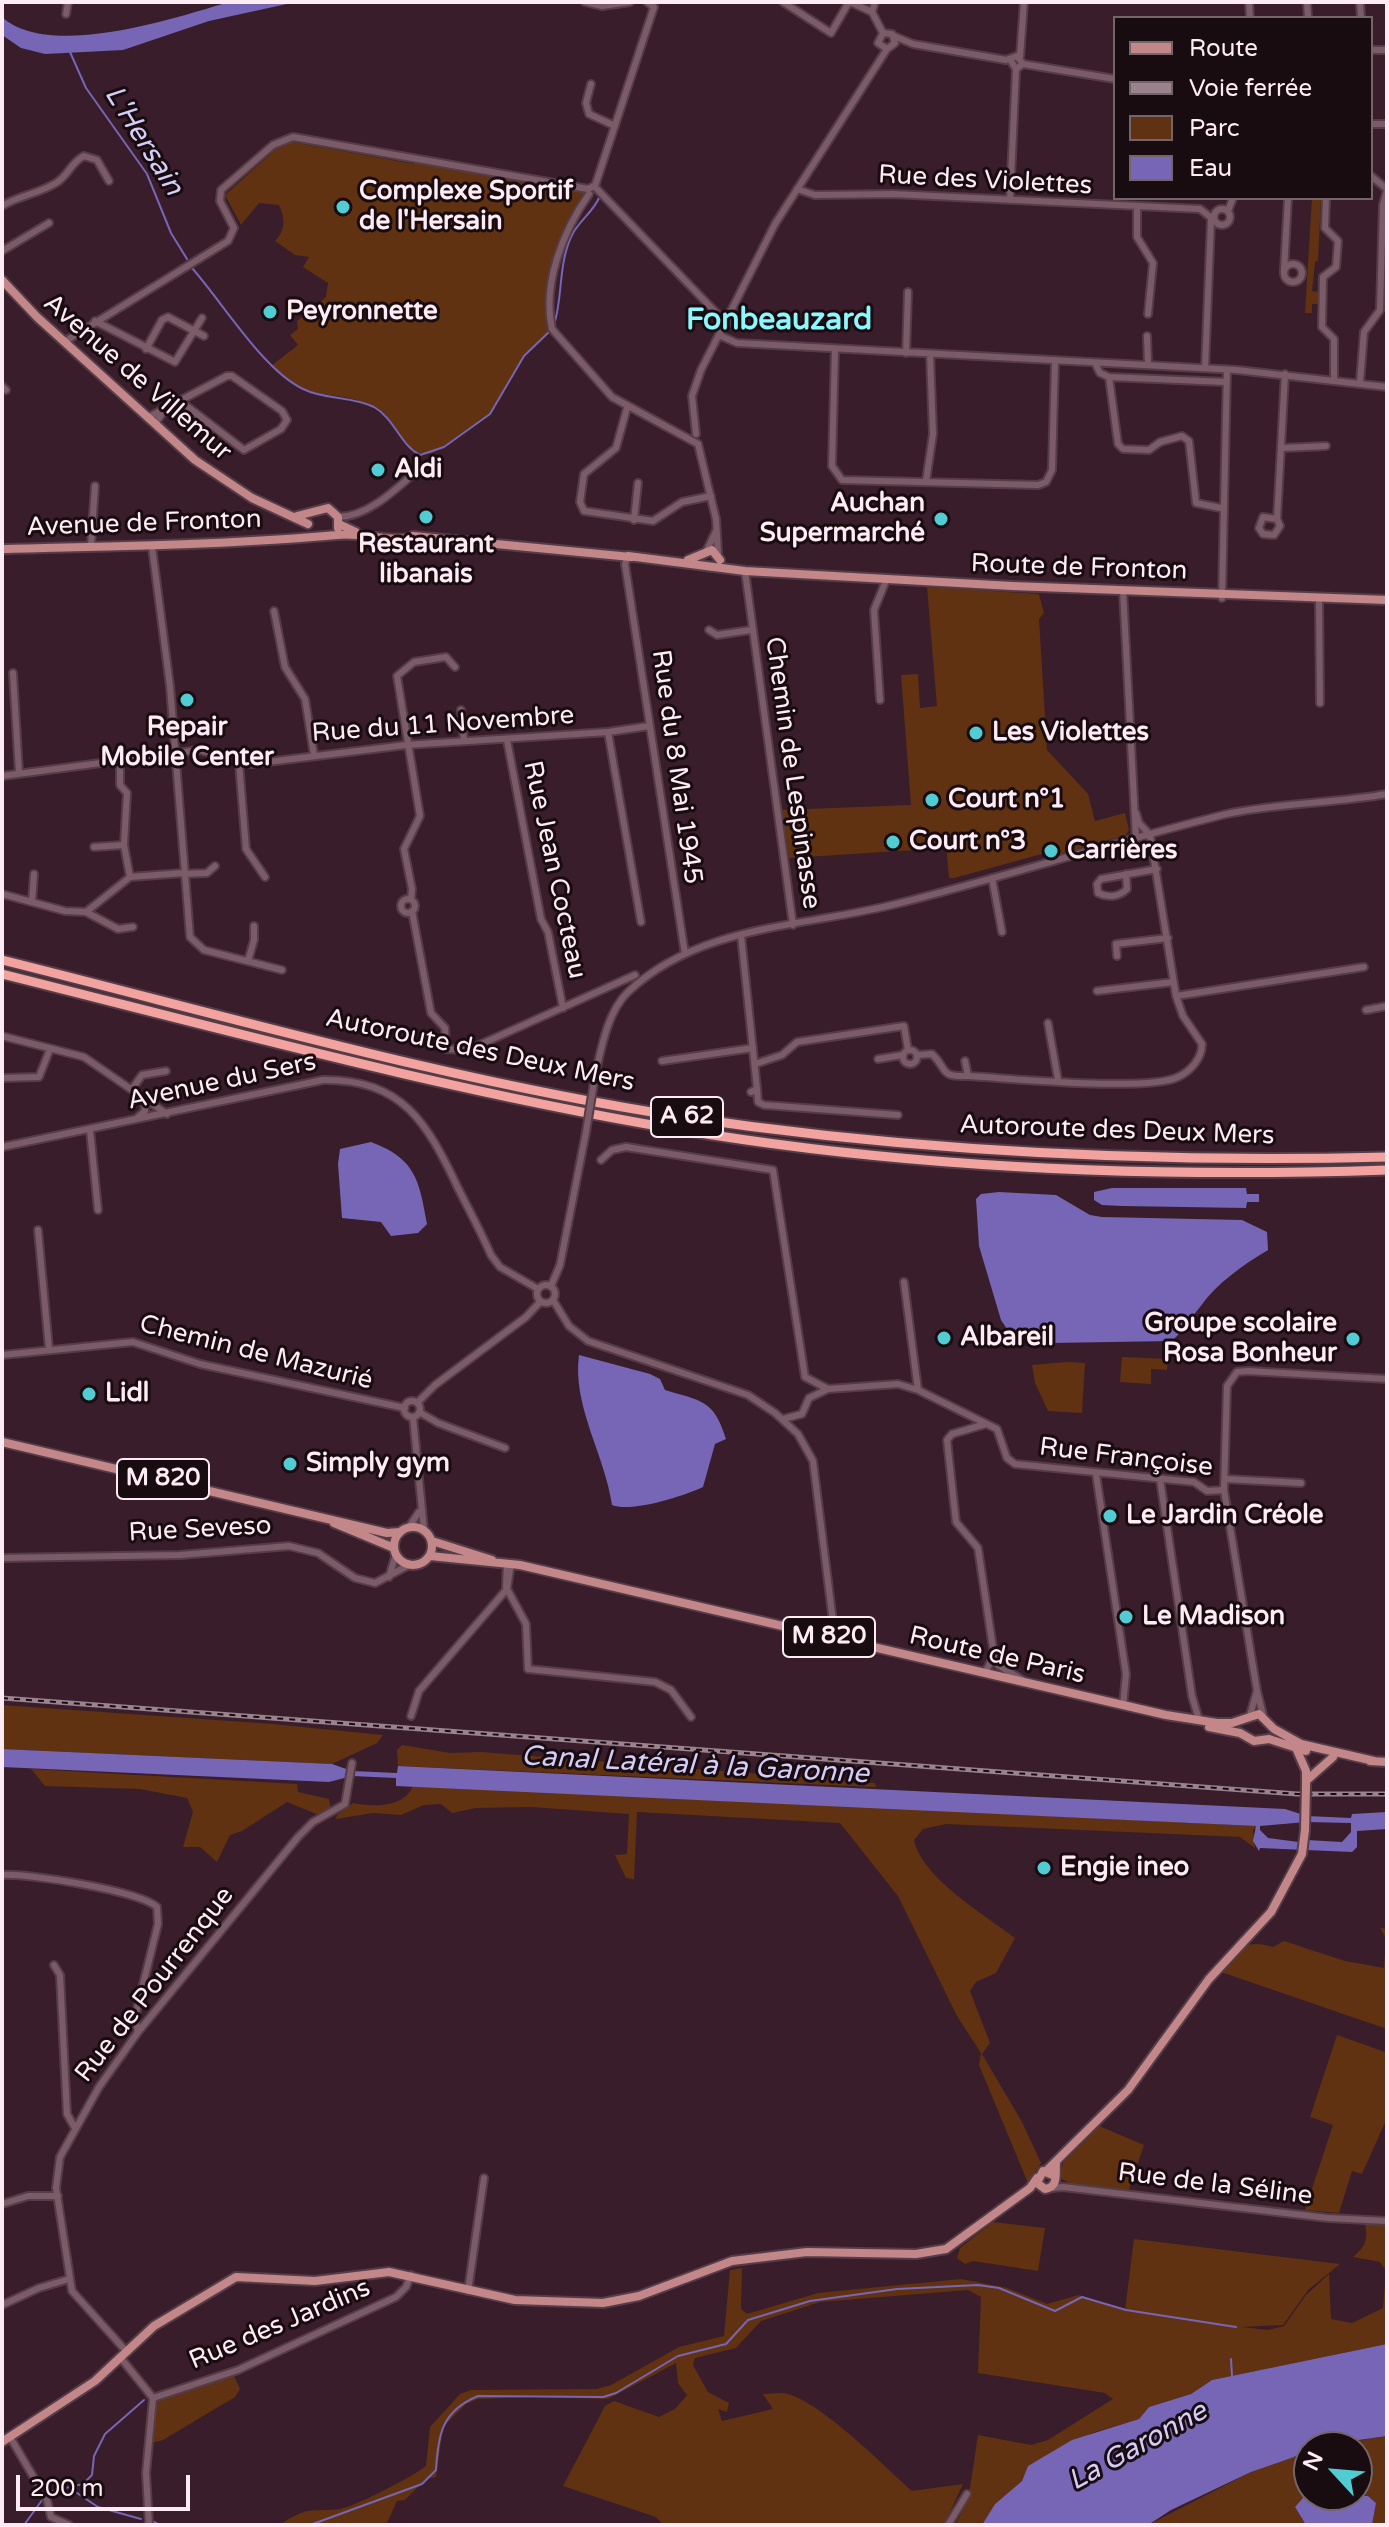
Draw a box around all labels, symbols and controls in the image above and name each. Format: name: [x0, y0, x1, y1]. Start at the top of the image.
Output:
legend: [1113, 16, 1373, 200]
text: Route: [1189, 34, 1258, 63]
text: Voie ferrée: [1189, 74, 1312, 103]
water label: L'Hersain: [96, 80, 190, 202]
text: Parc: [1189, 114, 1240, 143]
text: Eau: [1189, 154, 1232, 183]
street label: Rue des Violettes: [877, 160, 1093, 202]
place label: Complexe Sportif de l'Hersain: [359, 176, 573, 238]
marker: Complexe Sportif de l'Hersain: [334, 198, 352, 216]
street label: Avenue de Villemur: [37, 288, 237, 468]
place label: Peyronnette: [286, 296, 438, 328]
marker: Peyronnette: [261, 303, 279, 321]
district label: Fonbeauzard: [686, 303, 872, 339]
place label: Aldi: [394, 454, 443, 486]
marker: Aldi: [369, 461, 387, 479]
place label: Auchan Supermarché: [760, 488, 925, 550]
street label: Avenue de Fronton: [26, 504, 262, 544]
marker: Restaurant libanais: [417, 508, 435, 526]
marker: Auchan Supermarché: [932, 510, 950, 528]
place label: Restaurant libanais: [358, 529, 494, 590]
street label: Route de Fronton: [970, 549, 1188, 587]
street label: Chemin de Lespinasse: [757, 635, 827, 911]
street label: Rue du 8 Mai 1945: [644, 648, 708, 886]
marker: Repair Mobile Center: [178, 691, 196, 709]
street label: Rue du 11 Novembre: [311, 700, 575, 750]
place label: Repair Mobile Center: [100, 712, 274, 774]
place label: Les Violettes: [992, 717, 1149, 749]
marker: Les Violettes: [967, 724, 985, 742]
street label: Rue Jean Cocteau: [516, 758, 592, 982]
place label: Court n°1: [948, 784, 1065, 816]
marker: Court n°1: [923, 791, 941, 809]
place label: Court n°3: [909, 826, 1026, 858]
marker: Court n°3: [884, 833, 902, 851]
place label: Carrières: [1067, 835, 1178, 867]
marker: Carrières: [1042, 842, 1060, 860]
street label: Autoroute des Deux Mers: [323, 1003, 637, 1099]
street label: Avenue du Sers: [125, 1047, 319, 1117]
road number: A 62: [651, 1097, 723, 1137]
street label: Autoroute des Deux Mers: [959, 1110, 1275, 1152]
place label: Groupe scolaire Rosa Bonheur: [1144, 1308, 1337, 1370]
street label: Chemin de Mazurié: [136, 1309, 376, 1397]
place label: Albareil: [960, 1322, 1054, 1354]
marker: Albareil: [935, 1329, 953, 1347]
marker: Groupe scolaire Rosa Bonheur: [1344, 1330, 1362, 1348]
place label: Lidl: [105, 1378, 149, 1410]
marker: Lidl: [80, 1385, 98, 1403]
street label: Rue Françoise: [1037, 1432, 1215, 1484]
place label: Simply gym: [306, 1448, 450, 1480]
marker: Simply gym: [281, 1455, 299, 1473]
road number: M 820: [117, 1459, 209, 1499]
place label: Le Jardin Créole: [1126, 1500, 1323, 1532]
marker: Le Jardin Créole: [1101, 1507, 1119, 1525]
street label: Rue Seveso: [128, 1511, 272, 1549]
place label: Le Madison: [1142, 1601, 1285, 1633]
marker: Le Madison: [1117, 1608, 1135, 1626]
road number: M 820: [783, 1617, 875, 1657]
street label: Route de Paris: [906, 1621, 1088, 1691]
water label: Canal Latéral à la Garonne: [520, 1740, 870, 1792]
place label: Engie ineo: [1060, 1852, 1189, 1884]
marker: Engie ineo: [1035, 1859, 1053, 1877]
street label: Rue de Pourrenque: [69, 1881, 241, 2089]
street label: Rue de la Séline: [1116, 2158, 1314, 2212]
street label: Rue des Jardins: [185, 2273, 375, 2377]
water label: La Garonne: [1063, 2395, 1213, 2499]
north arrow: [1293, 2431, 1373, 2511]
text: N: [1298, 2448, 1329, 2475]
scale bar: [20, 2459, 194, 2509]
text: 200 m: [30, 2474, 104, 2503]

